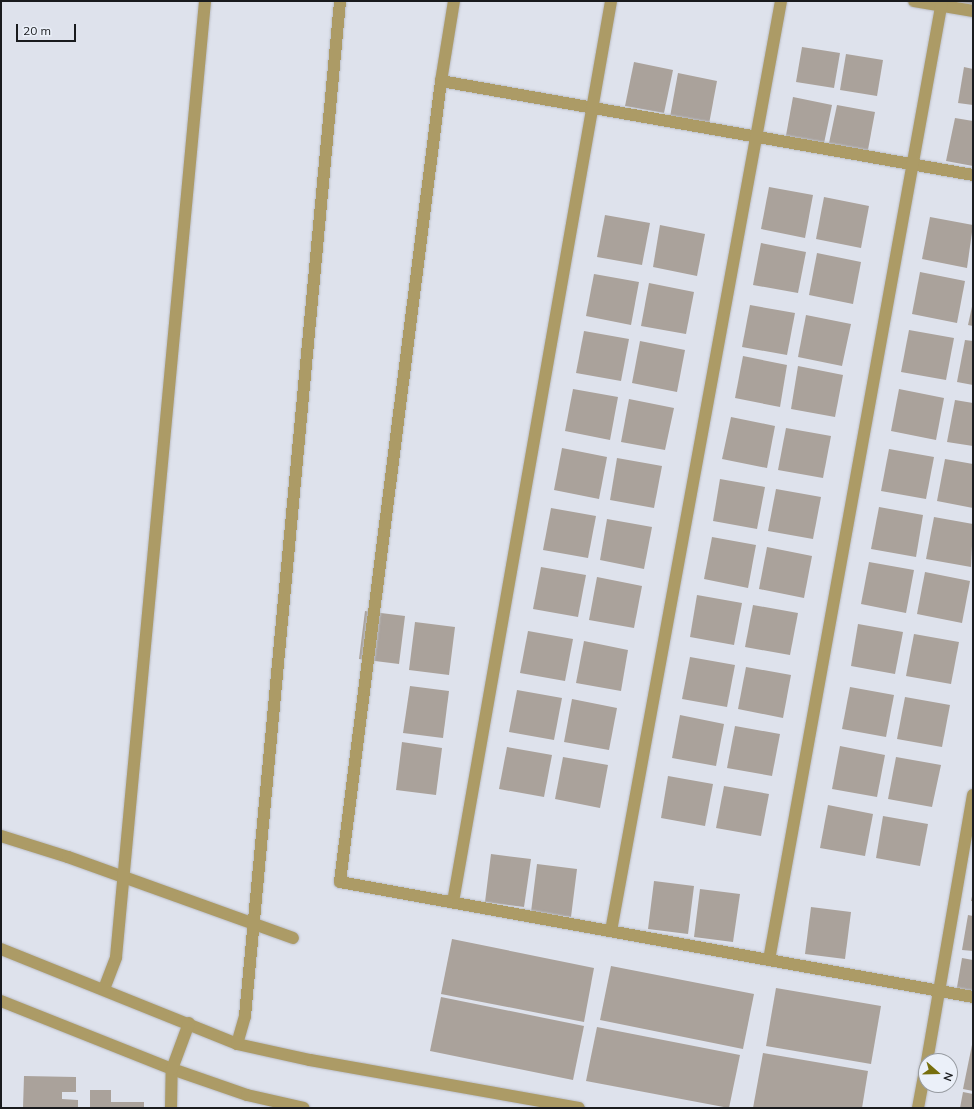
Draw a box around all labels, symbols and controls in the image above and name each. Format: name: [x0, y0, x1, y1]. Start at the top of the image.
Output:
scale bar: [18, 16, 78, 42]
text: 20 m: [23, 23, 51, 38]
north arrow: [918, 1053, 958, 1093]
text: N: [940, 1070, 956, 1083]

